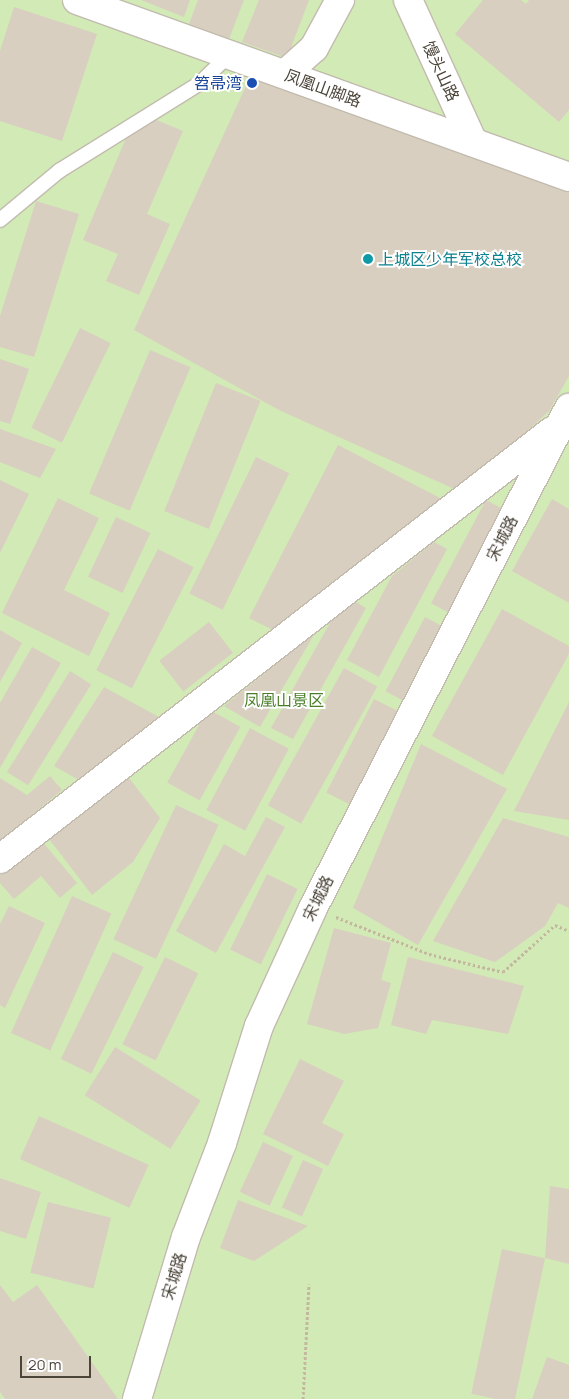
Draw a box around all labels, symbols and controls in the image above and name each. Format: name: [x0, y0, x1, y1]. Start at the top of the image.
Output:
street label: 馒头山路: [419, 38, 463, 104]
street label: 凤凰山脚路: [282, 65, 364, 111]
place label: 笤帚湾: [194, 73, 242, 93]
marker: 笤帚湾: [246, 77, 258, 89]
place label: 上城区少年军校总校: [378, 249, 522, 269]
marker: 上城区少年军校总校: [362, 253, 374, 265]
street label: 宋城路: [483, 512, 521, 564]
park label: 凤凰山景区: [244, 690, 324, 710]
street label: 宋城路: [299, 872, 337, 924]
street label: 宋城路: [158, 1250, 190, 1302]
scale bar: [22, 1346, 94, 1378]
text: 20 m: [28, 1354, 61, 1375]

